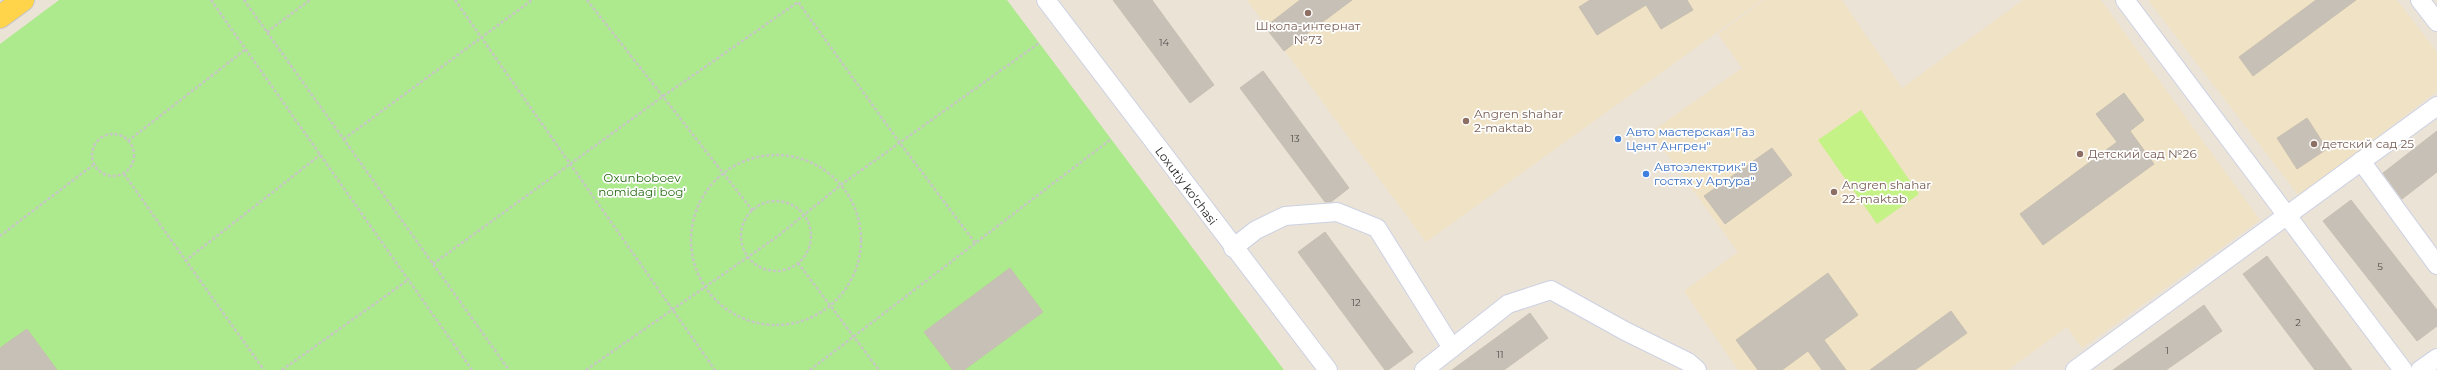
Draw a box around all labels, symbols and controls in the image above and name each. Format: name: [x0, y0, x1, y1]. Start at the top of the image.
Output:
marker: Школа-интернат №73: [1303, 8, 1313, 18]
place label: Школа-интернат №73: [1256, 18, 1361, 47]
house number: 14: [1159, 36, 1169, 49]
place label: Angren shahar 2-maktab: [1474, 106, 1563, 135]
marker: Angren shahar 2-maktab: [1461, 116, 1471, 126]
place label: Авто мастерская"Газ Цент Ангрен": [1626, 124, 1755, 153]
house number: 13: [1290, 132, 1300, 145]
marker: Авто мастерская"Газ Цент Ангрен": [1613, 134, 1623, 144]
place label: детский сад 25: [2322, 136, 2414, 151]
marker: детский сад 25: [2309, 139, 2319, 149]
street label: Loxutiy ko'chasi: [1152, 144, 1221, 228]
place label: Детский сад №26: [2088, 146, 2197, 161]
marker: Детский сад №26: [2075, 149, 2085, 159]
place label: Автоэлектрик" В гостях у Артура": [1654, 159, 1758, 188]
marker: Автоэлектрик" В гостях у Артура": [1641, 169, 1651, 179]
park label: Oxunboboev nomidagi bog': [598, 170, 686, 199]
place label: Angren shahar 22-maktab: [1842, 177, 1931, 206]
marker: Angren shahar 22-maktab: [1829, 187, 1839, 197]
house number: 5: [2377, 260, 2383, 273]
house number: 12: [1351, 296, 1361, 309]
house number: 2: [2295, 316, 2301, 329]
house number: 1: [2165, 344, 2169, 357]
house number: 11: [1496, 348, 1504, 361]

